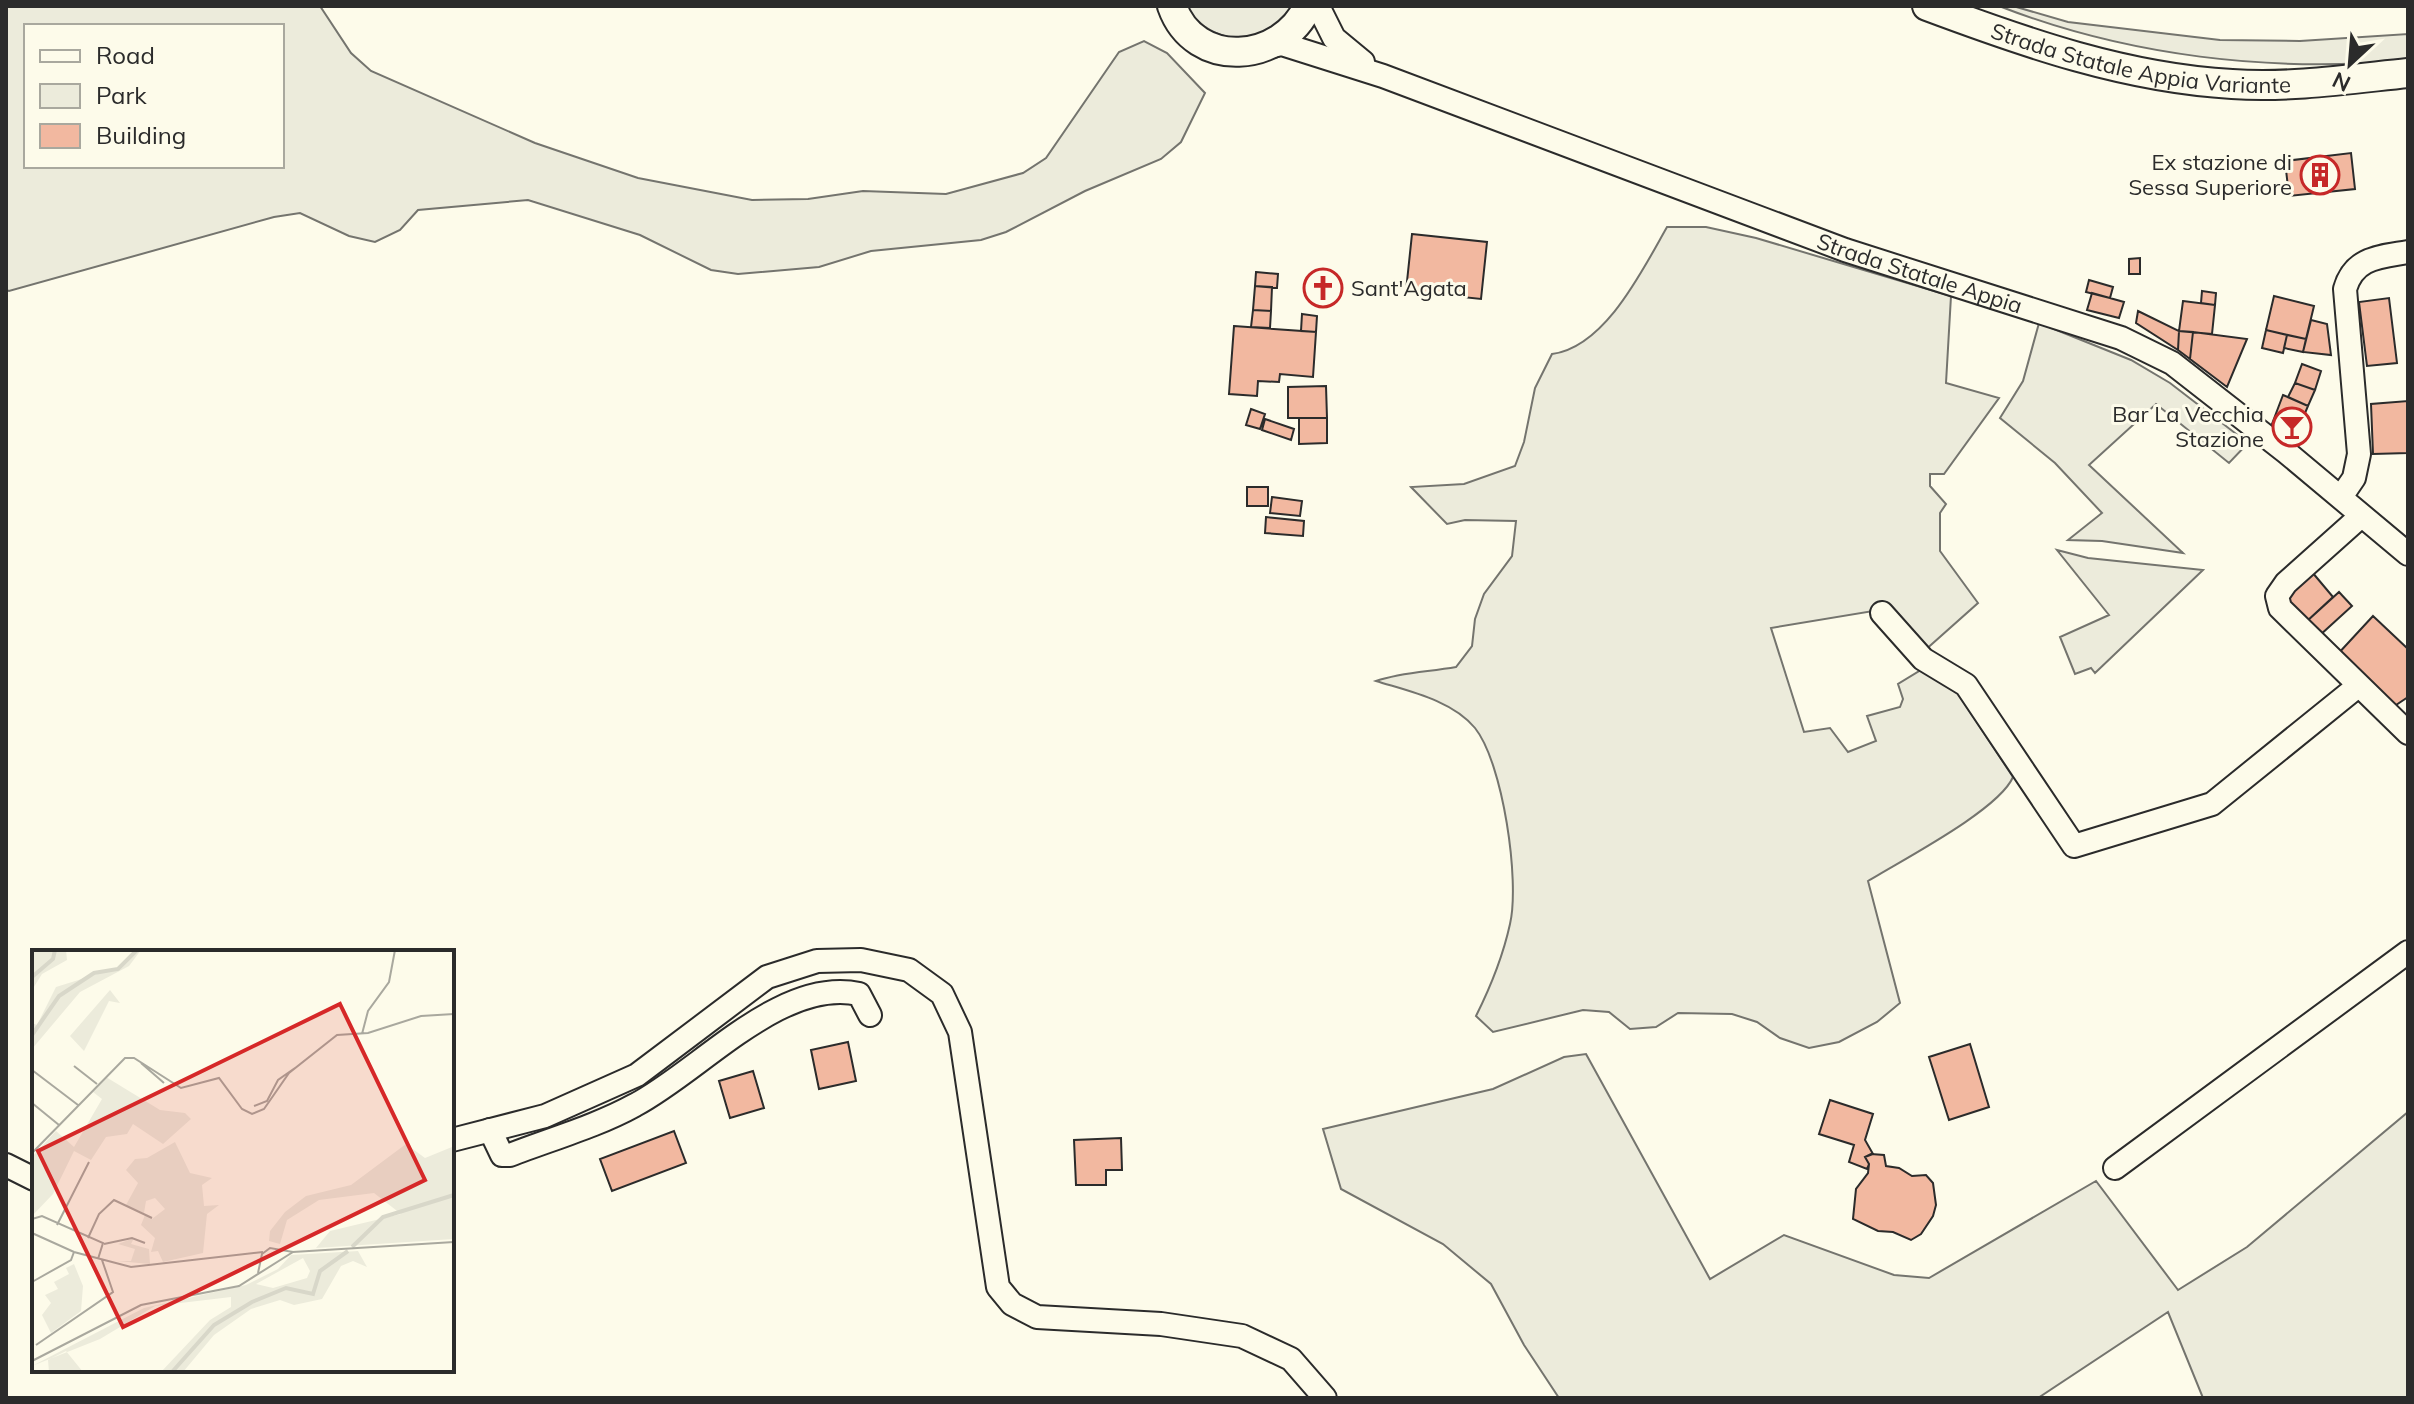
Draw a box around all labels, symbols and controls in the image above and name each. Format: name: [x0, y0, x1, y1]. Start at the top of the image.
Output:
street label: Strada Statale Appia Variante: [1987, 16, 2292, 99]
legend: [24, 24, 284, 168]
north arrow: [2310, 24, 2390, 104]
text: Road: [96, 40, 155, 70]
text: N: [2328, 66, 2355, 98]
text: Park: [96, 80, 147, 110]
text: Building: [96, 120, 186, 150]
place label: Ex stazione di Sessa Superiore: [2128, 148, 2292, 201]
building icon: Ex stazione di Sessa Superiore: [2299, 154, 2341, 196]
street label: Strada Statale Appia: [1813, 227, 2026, 320]
church icon: Sant'Agata: [1302, 267, 1344, 309]
place label: Sant'Agata: [1351, 274, 1467, 302]
place label: Bar La Vecchia Stazione: [2112, 400, 2264, 453]
bar icon: Bar La Vecchia Stazione: [2271, 406, 2313, 448]
inset map: [32, 950, 454, 1372]

